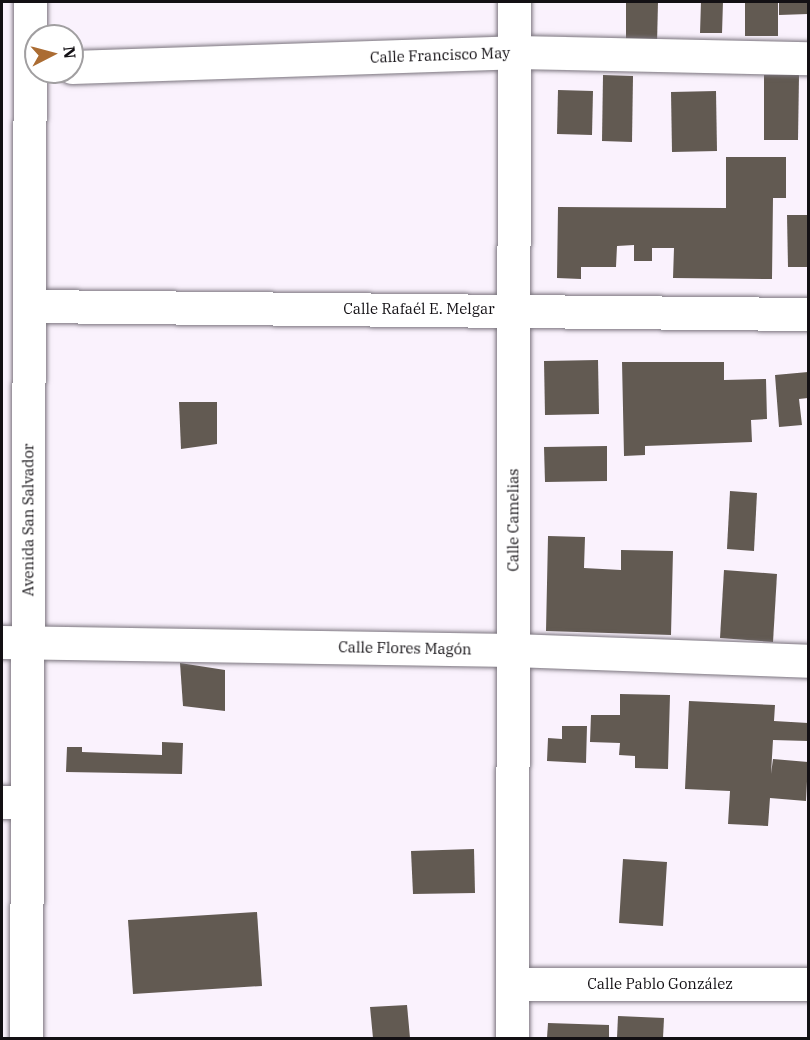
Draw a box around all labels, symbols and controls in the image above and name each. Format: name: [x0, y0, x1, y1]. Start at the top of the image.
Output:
north arrow: [24, 24, 84, 84]
street label: Calle Francisco May: [370, 44, 510, 66]
text: N: [59, 45, 81, 60]
street label: Calle Rafaél E. Melgar: [343, 300, 495, 318]
street label: Avenida San Salvador: [19, 444, 37, 596]
street label: Calle Camelias: [504, 468, 522, 572]
street label: Calle Flores Magón: [338, 638, 472, 658]
street label: Calle Pablo González: [587, 975, 733, 993]

